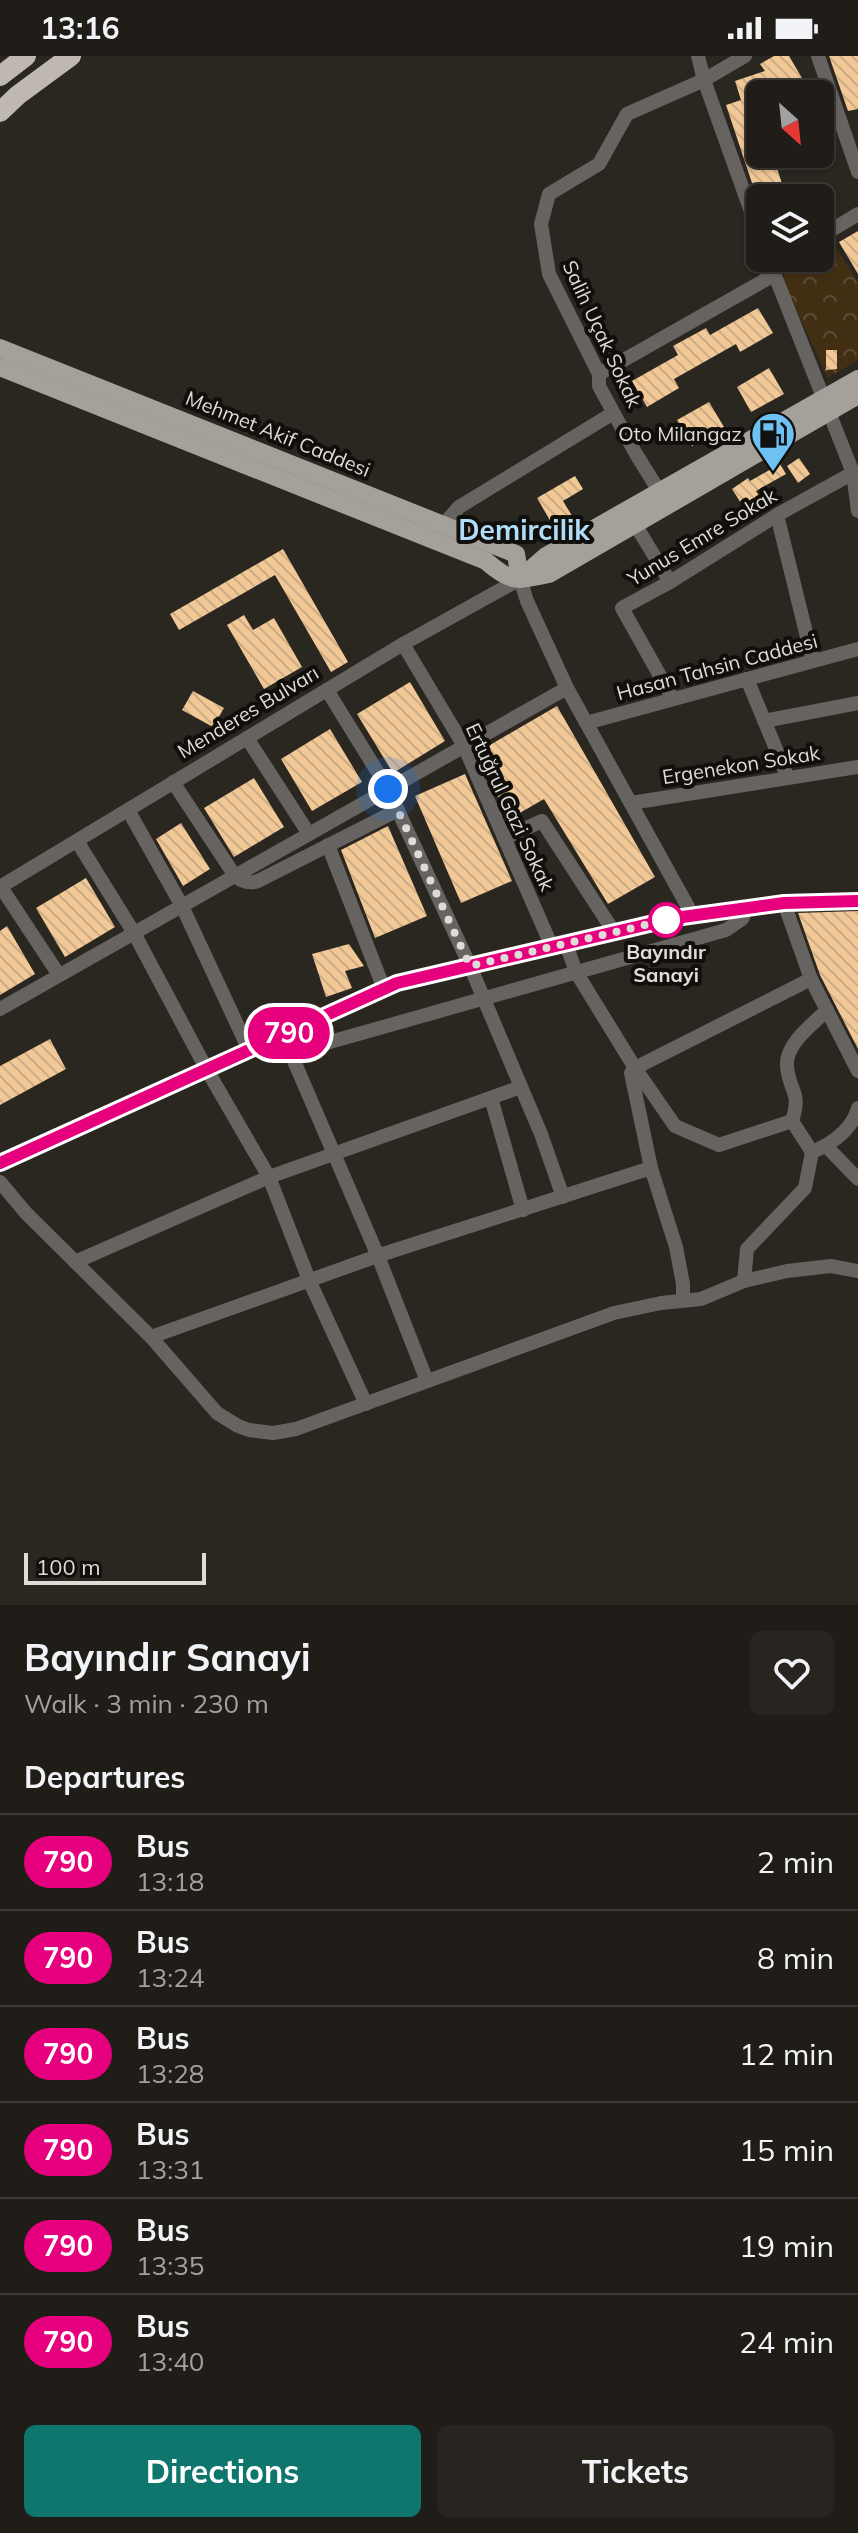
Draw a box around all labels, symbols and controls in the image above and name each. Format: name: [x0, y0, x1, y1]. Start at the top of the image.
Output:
text: 13:16: [40, 9, 119, 47]
north arrow: [746, 80, 834, 168]
map controls: [746, 80, 834, 272]
button: layers: [746, 184, 834, 272]
street label: Salih Uçak Sokak: [557, 256, 648, 412]
street label: Mehmet Akif Caddesi: [182, 385, 374, 482]
fuel station icon: Oto Milangaz: [749, 410, 797, 473]
place label: Oto Milangaz: [618, 421, 742, 446]
street label: Yunus Emre Sokak: [622, 482, 781, 591]
district label: Demircilik: [458, 512, 590, 547]
street label: Hasan Tahsin Caddesi: [614, 628, 820, 705]
street label: Menderes Bulvarı: [173, 660, 323, 764]
street label: Ertuğrul Gazi Sokak: [461, 719, 561, 895]
street label: Ergenekon Sokak: [660, 740, 822, 789]
your location: [368, 769, 408, 809]
marker: Bayındır Sanayi: [649, 903, 683, 937]
place label: Bayındır Sanayi: [626, 939, 706, 987]
line badge: 790: [243, 1007, 335, 1059]
text: 790: [264, 1015, 314, 1050]
scale bar: [24, 1549, 206, 1585]
text: 100 m: [36, 1553, 101, 1581]
button: heart: [750, 1631, 834, 1715]
text: Bayındır Sanayi: [24, 1633, 311, 1681]
text: Walk · 3 min · 230 m: [24, 1687, 269, 1720]
text: Departures: [24, 1758, 185, 1796]
text: Bus: [136, 1827, 190, 1865]
text: 2 min: [757, 1843, 834, 1881]
text: 790: [43, 1844, 93, 1879]
text: 13:18: [136, 1865, 204, 1898]
text: Bus: [136, 1923, 190, 1961]
text: 8 min: [757, 1939, 834, 1977]
text: 790: [43, 1940, 93, 1975]
text: 13:24: [136, 1961, 204, 1994]
text: Bus: [136, 2019, 190, 2057]
text: 12 min: [739, 2035, 834, 2073]
text: 790: [43, 2036, 93, 2071]
text: 13:28: [136, 2057, 204, 2090]
text: Bus: [136, 2115, 190, 2153]
text: 15 min: [739, 2131, 834, 2169]
text: 790: [43, 2132, 93, 2167]
text: 13:31: [136, 2153, 204, 2186]
text: Bus: [136, 2211, 190, 2249]
text: 19 min: [739, 2227, 834, 2265]
text: 790: [43, 2228, 93, 2263]
text: 13:35: [136, 2249, 204, 2282]
text: Bus: [136, 2307, 190, 2345]
text: 24 min: [739, 2323, 834, 2361]
text: 790: [43, 2324, 93, 2359]
text: 13:40: [136, 2345, 204, 2378]
button: Directions: [24, 2425, 421, 2517]
button: Tickets: [437, 2425, 834, 2517]

